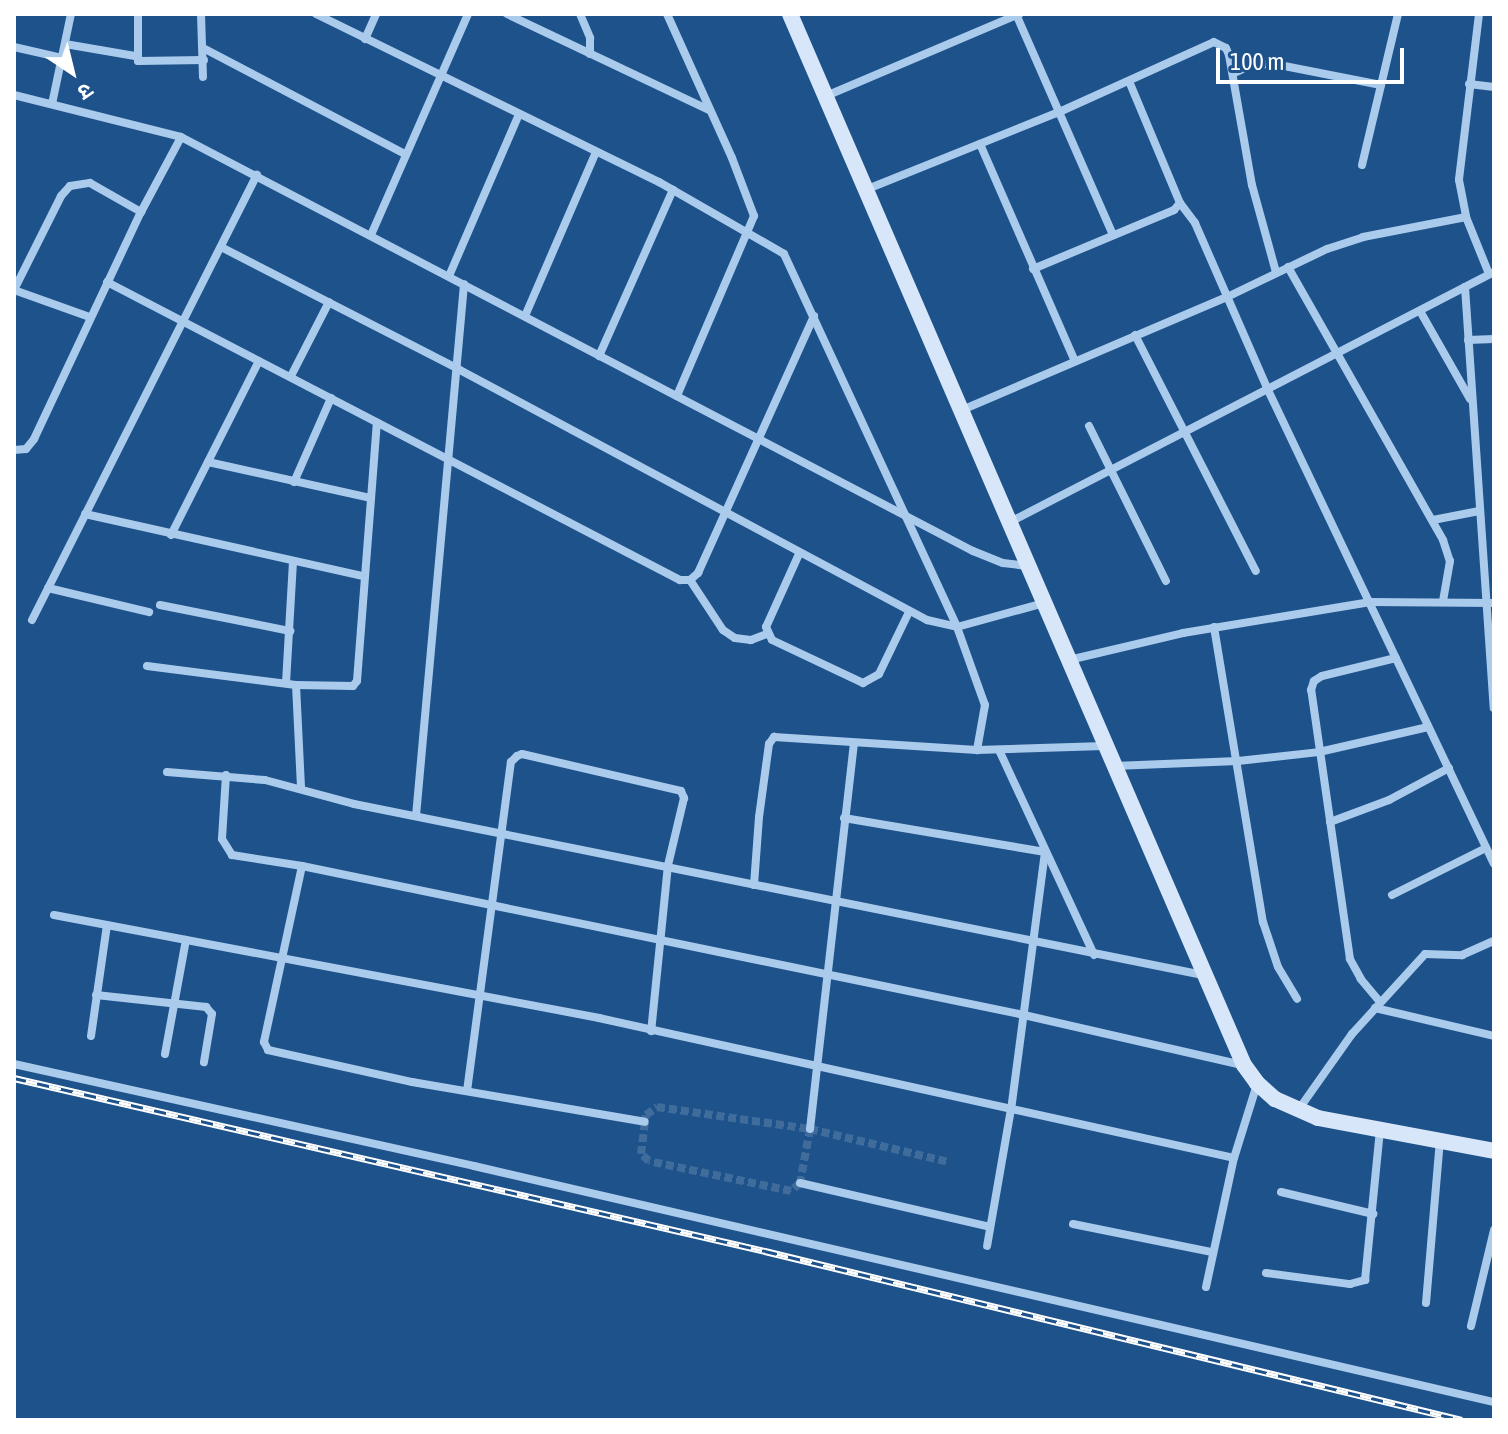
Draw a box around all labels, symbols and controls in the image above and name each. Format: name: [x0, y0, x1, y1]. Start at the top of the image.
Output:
north arrow: [32, 32, 112, 112]
scale bar: [1220, 32, 1408, 82]
text: 100 m: [1230, 48, 1284, 75]
text: उ: [73, 77, 98, 106]

